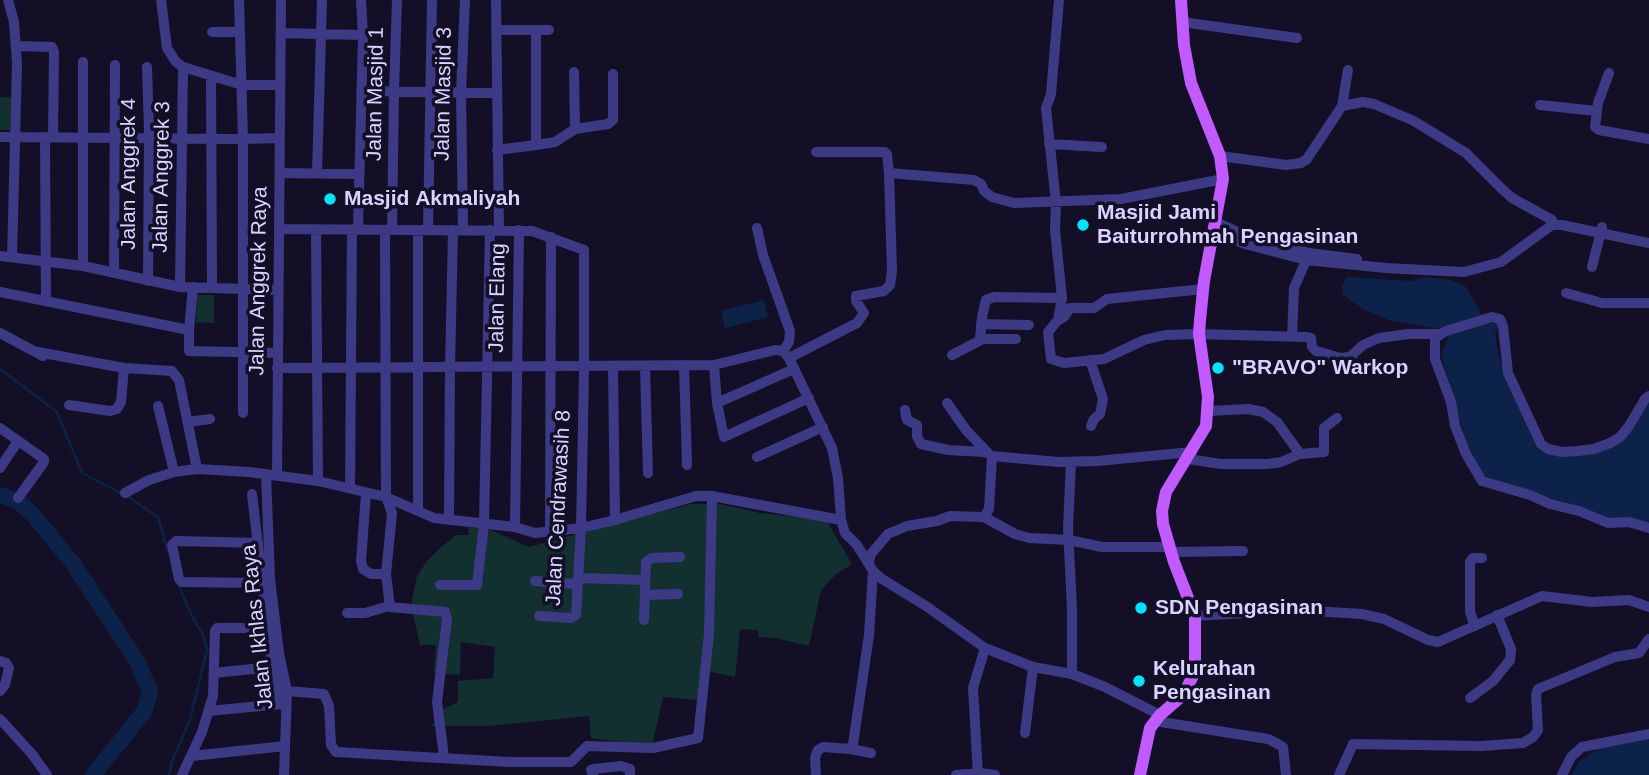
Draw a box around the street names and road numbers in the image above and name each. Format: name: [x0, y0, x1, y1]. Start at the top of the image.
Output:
street label: Jalan Masjid 1: [362, 27, 390, 161]
street label: Jalan Masjid 3: [430, 27, 458, 161]
street label: Jalan Anggrek 4: [116, 98, 142, 250]
street label: Jalan Anggrek 3: [148, 101, 176, 253]
street label: Jalan Anggrek Raya: [245, 186, 273, 376]
street label: Jalan Elang: [484, 243, 512, 353]
street label: Jalan Cendrawasih 8: [541, 409, 577, 607]
street label: Jalan Ikhlas Raya: [237, 543, 279, 711]

